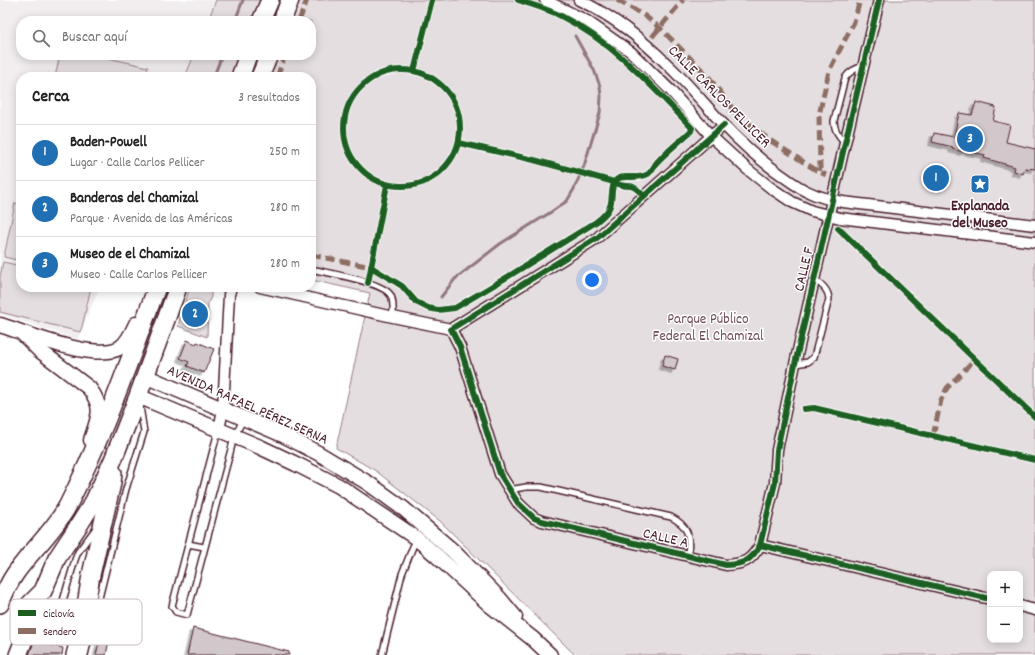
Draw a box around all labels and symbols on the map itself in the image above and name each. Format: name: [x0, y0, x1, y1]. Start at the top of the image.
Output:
street label: CALLE CARLOS PELLICER: [662, 41, 775, 154]
pin: 3: [957, 124, 983, 154]
pin: 1: [923, 163, 949, 193]
place icon: Explanada del Museo: [969, 173, 991, 195]
place label: Explanada del Museo: [951, 196, 1010, 235]
street label: CALLE F: [789, 245, 821, 294]
your location: [582, 270, 602, 290]
pin: 2: [182, 299, 208, 329]
park label: Parque Público Federal El Chamizal: [652, 309, 764, 348]
street label: AVENIDA RAFAEL PÉREZ SERNA: [163, 360, 331, 451]
street label: CALLE A: [641, 523, 691, 555]
legend: [10, 599, 142, 645]
text: Ciclovía: [43, 607, 75, 623]
text: Sendero: [43, 625, 77, 641]

